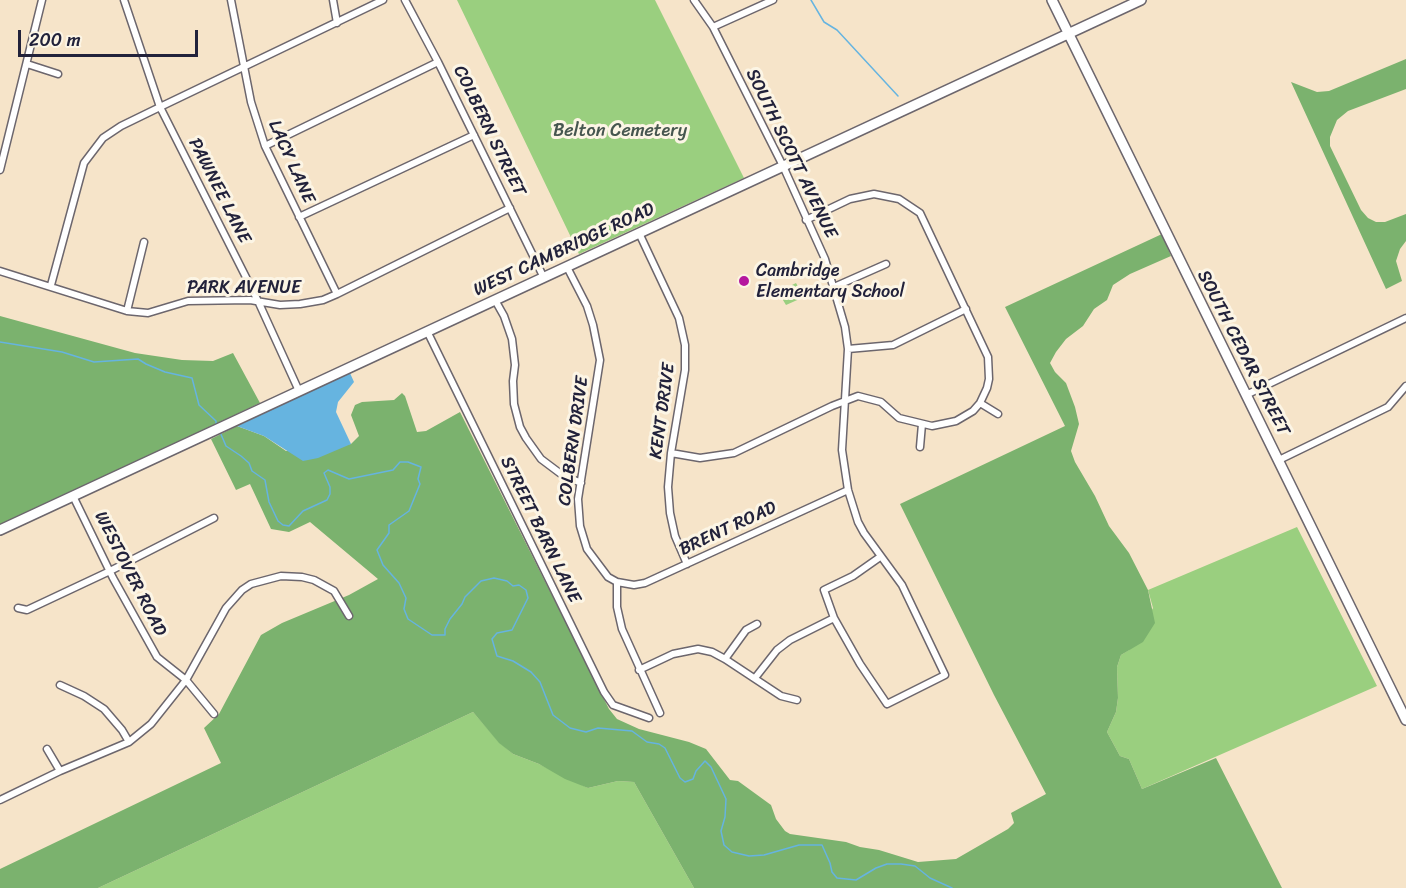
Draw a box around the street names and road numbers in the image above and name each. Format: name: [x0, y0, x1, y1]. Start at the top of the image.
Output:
street label: COLBERN STREET: [448, 62, 530, 200]
street label: SOUTH SCOTT AVENUE: [741, 66, 841, 242]
street label: LACY LANE: [263, 117, 319, 207]
street label: PAWNEE LANE: [183, 135, 255, 247]
street label: WEST CAMBRIDGE ROAD: [470, 199, 658, 301]
street label: SOUTH CEDAR STREET: [1192, 267, 1294, 439]
street label: PARK AVENUE: [187, 277, 301, 299]
street label: KENT DRIVE: [646, 362, 680, 460]
street label: COLBERN DRIVE: [554, 375, 594, 507]
street label: STREET BARN LANE: [495, 453, 585, 607]
street label: BRENT ROAD: [676, 497, 780, 561]
street label: WESTOVER ROAD: [89, 508, 171, 640]

